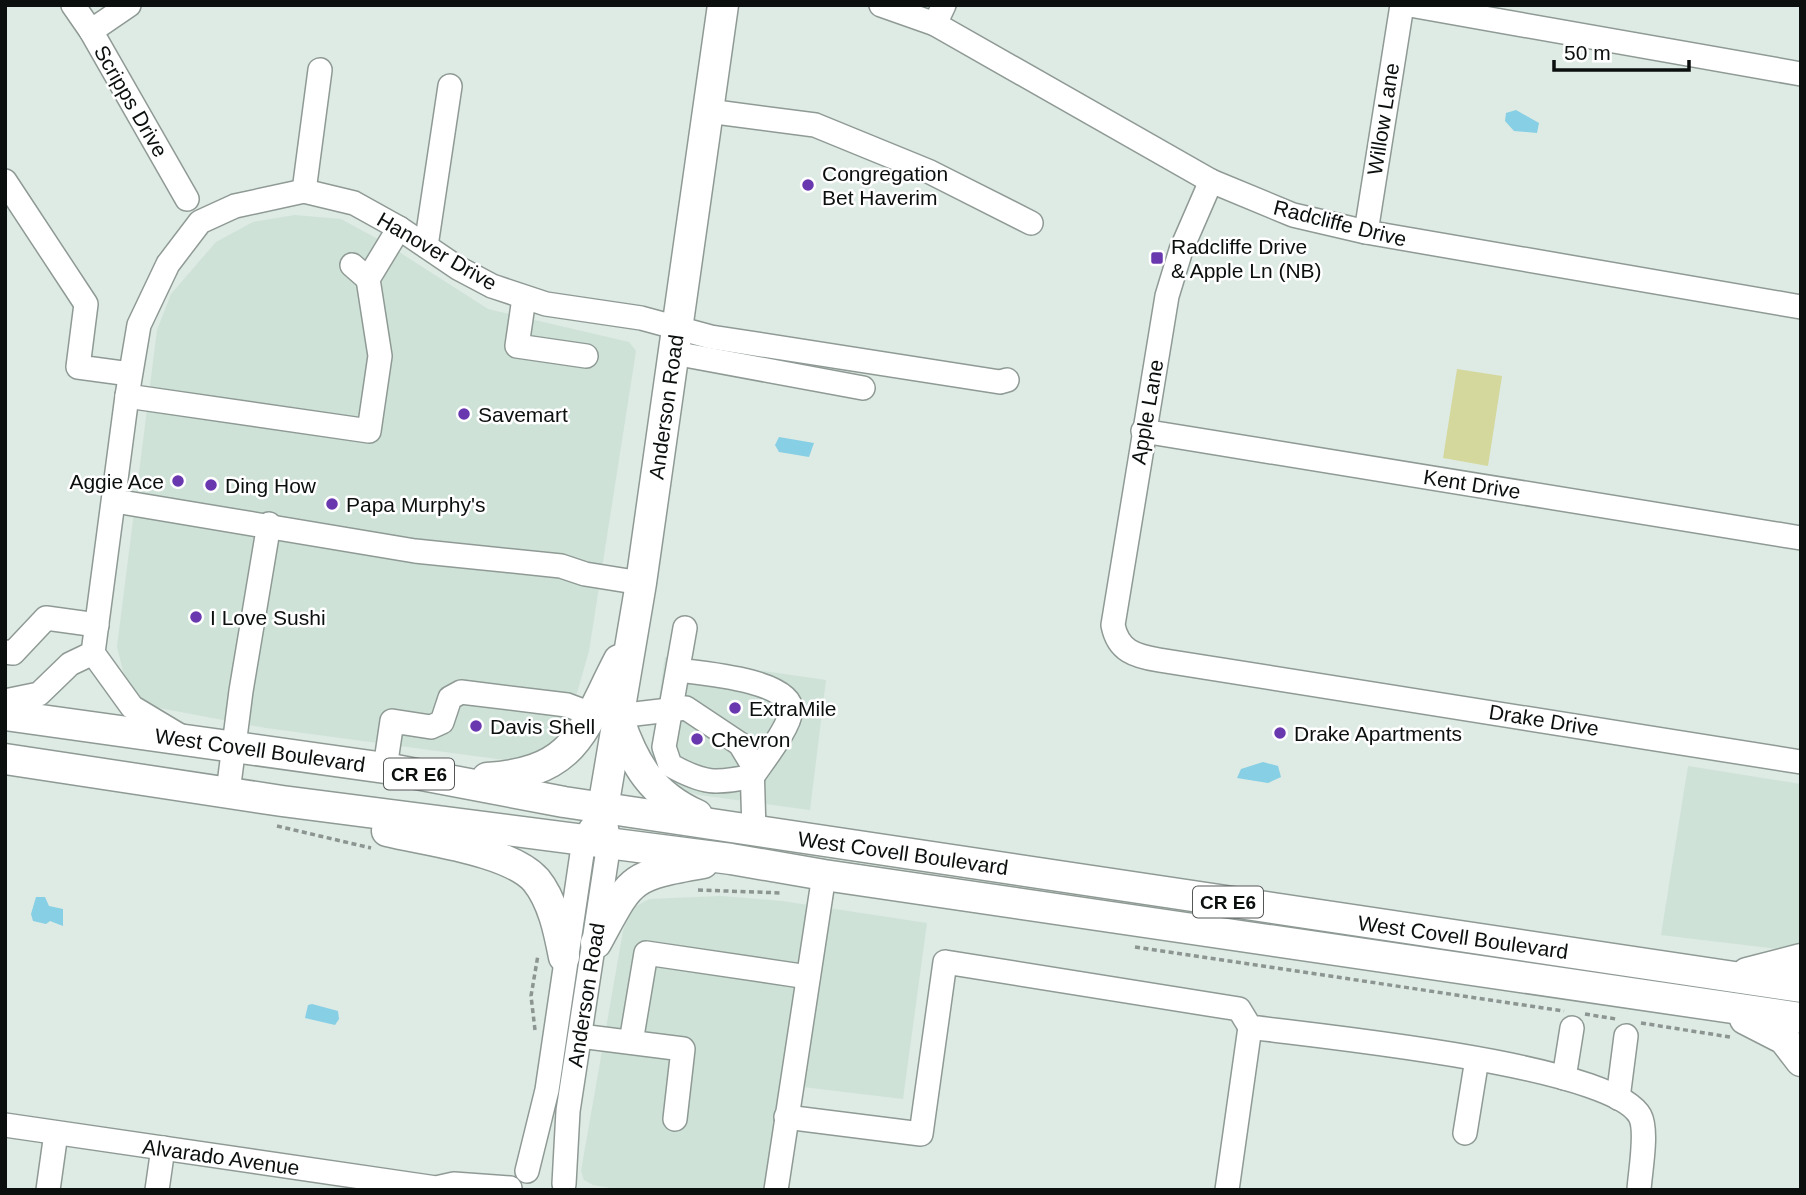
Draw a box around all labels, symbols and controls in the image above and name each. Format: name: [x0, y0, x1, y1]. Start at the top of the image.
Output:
scale bar: [1554, 28, 1689, 72]
street label: Scripps Drive: [90, 41, 172, 161]
text: 50 m: [1564, 41, 1611, 64]
street label: Willow Lane: [1363, 61, 1403, 177]
place label: Congregation Bet Haverim: [822, 162, 948, 209]
marker: Congregation Bet Haverim: [800, 177, 816, 193]
street label: Radcliffe Drive: [1271, 195, 1409, 251]
street label: Hanover Drive: [373, 207, 501, 295]
place label: Radcliffe Drive & Apple Ln (NB): [1171, 235, 1322, 282]
marker: Radcliffe Drive & Apple Ln (NB): [1149, 250, 1165, 266]
street label: Anderson Road: [644, 333, 688, 481]
street label: Apple Lane: [1126, 358, 1168, 466]
place label: Savemart: [478, 403, 568, 426]
marker: Savemart: [456, 406, 472, 422]
street label: Kent Drive: [1422, 465, 1522, 503]
place label: Aggie Ace: [69, 470, 164, 493]
marker: Aggie Ace: [170, 473, 186, 489]
place label: Ding How: [225, 474, 317, 497]
marker: Ding How: [203, 477, 219, 493]
place label: Papa Murphy's: [346, 493, 485, 516]
marker: Papa Murphy's: [324, 496, 340, 512]
place label: I Love Sushi: [210, 606, 326, 629]
marker: I Love Sushi: [188, 609, 204, 625]
place label: ExtraMile: [749, 697, 837, 720]
marker: ExtraMile: [727, 700, 743, 716]
street label: Drake Drive: [1487, 700, 1601, 740]
place label: Davis Shell: [490, 715, 595, 738]
marker: Davis Shell: [468, 718, 484, 734]
place label: Drake Apartments: [1294, 722, 1462, 745]
street label: West Covell Boulevard: [153, 724, 367, 776]
marker: Drake Apartments: [1272, 725, 1288, 741]
place label: Chevron: [711, 728, 790, 751]
marker: Chevron: [689, 731, 705, 747]
road number: CR E6: [384, 758, 454, 790]
street label: West Covell Boulevard: [796, 827, 1010, 879]
road number: CR E6: [1193, 887, 1263, 918]
street label: West Covell Boulevard: [1356, 911, 1570, 963]
street label: Anderson Road: [563, 921, 609, 1069]
street label: Alvarado Avenue: [141, 1135, 301, 1179]

